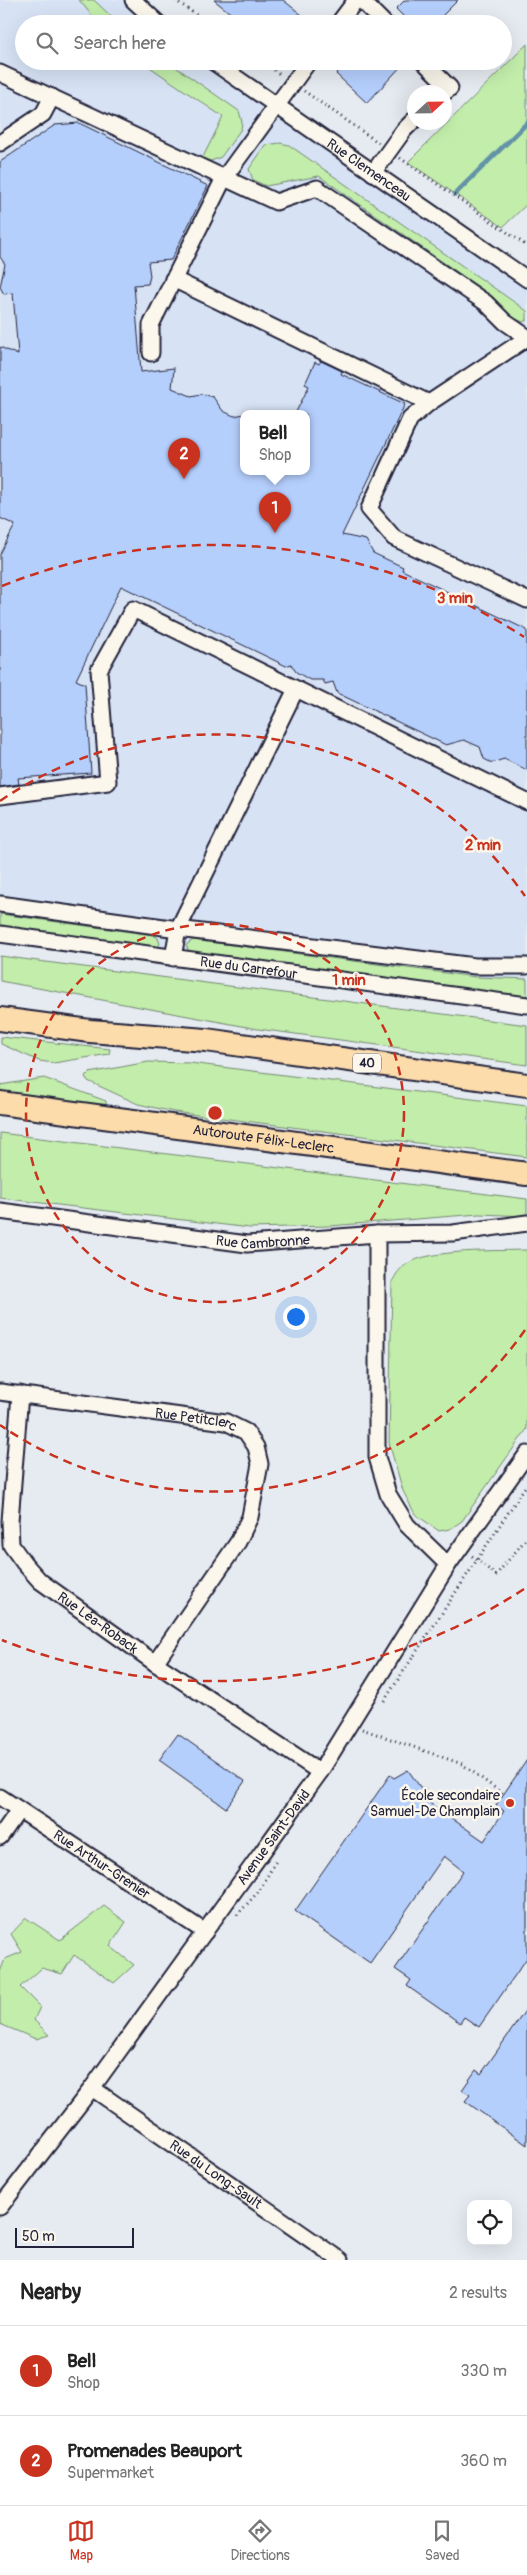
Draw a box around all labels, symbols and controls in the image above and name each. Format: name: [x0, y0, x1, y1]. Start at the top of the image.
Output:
search box: [15, 15, 512, 70]
icon: search: [33, 29, 61, 57]
text: Search here: [73, 31, 166, 55]
north arrow: [407, 85, 452, 130]
street label: Rue Clemenceau: [324, 135, 414, 205]
popup: [240, 410, 310, 475]
text: Bell: [258, 421, 288, 445]
pin: 2: [168, 438, 200, 479]
text: Shop: [258, 445, 292, 465]
pin: 1: [259, 492, 291, 533]
text: 3 min: [437, 589, 473, 608]
text: 2 min: [465, 836, 501, 855]
street label: Rue du Carrefour: [199, 953, 299, 983]
text: 1 min: [332, 971, 366, 990]
road number: 40: [353, 1054, 381, 1072]
centre of rings: [206, 1104, 224, 1122]
street label: Autoroute Félix-Leclerc: [192, 1121, 335, 1157]
street label: Rue Cambronne: [215, 1231, 311, 1253]
your location: [283, 1304, 309, 1330]
street label: Rue Petitclerc: [154, 1405, 240, 1435]
street label: Rue Léa-Roback: [54, 1588, 141, 1657]
street label: Avenue Saint-David: [233, 1786, 314, 1888]
place label: École secondaire Samuel-De Champlain: [370, 1786, 500, 1820]
marker: École secondaire Samuel-De Champlain: [504, 1797, 516, 1809]
street label: Rue Arthur-Grenier: [50, 1826, 153, 1903]
street label: Rue du Long-Sault: [166, 2136, 266, 2213]
map controls: [467, 2200, 512, 2245]
button: locate: [467, 2200, 512, 2245]
scale bar: [15, 2225, 134, 2248]
text: 50 m: [22, 2228, 55, 2245]
text: Nearby: [20, 2279, 81, 2306]
text: 2 results: [449, 2283, 507, 2303]
text: Bell: [67, 2349, 96, 2373]
text: 1: [33, 2361, 39, 2381]
text: 330 m: [461, 2361, 507, 2381]
text: Shop: [67, 2373, 100, 2393]
text: Promenades Beauport: [67, 2439, 242, 2463]
text: 2: [32, 2451, 40, 2471]
text: 360 m: [460, 2451, 507, 2471]
text: Supermarket: [67, 2463, 154, 2483]
tab: Map: [67, 2517, 95, 2564]
tab: Directions: [230, 2517, 290, 2564]
tab: Saved: [425, 2517, 460, 2564]

